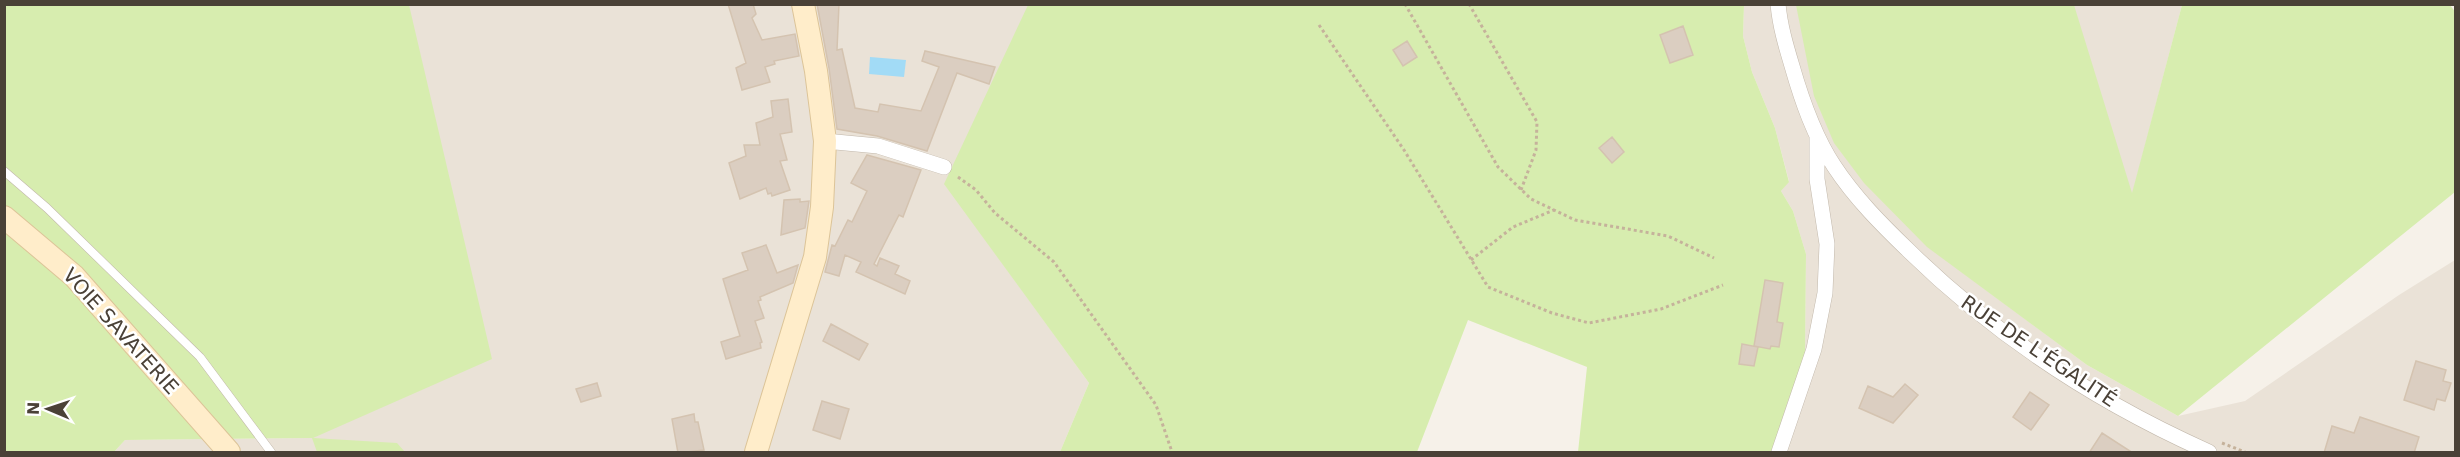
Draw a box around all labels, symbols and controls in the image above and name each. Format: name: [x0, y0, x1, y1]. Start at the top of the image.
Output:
street label: VOIE SAVATERIE: [58, 263, 184, 399]
street label: RUE DE L'ÉGALITÉ: [1957, 290, 2121, 412]
north arrow: [18, 379, 78, 439]
text: N: [24, 401, 43, 416]

